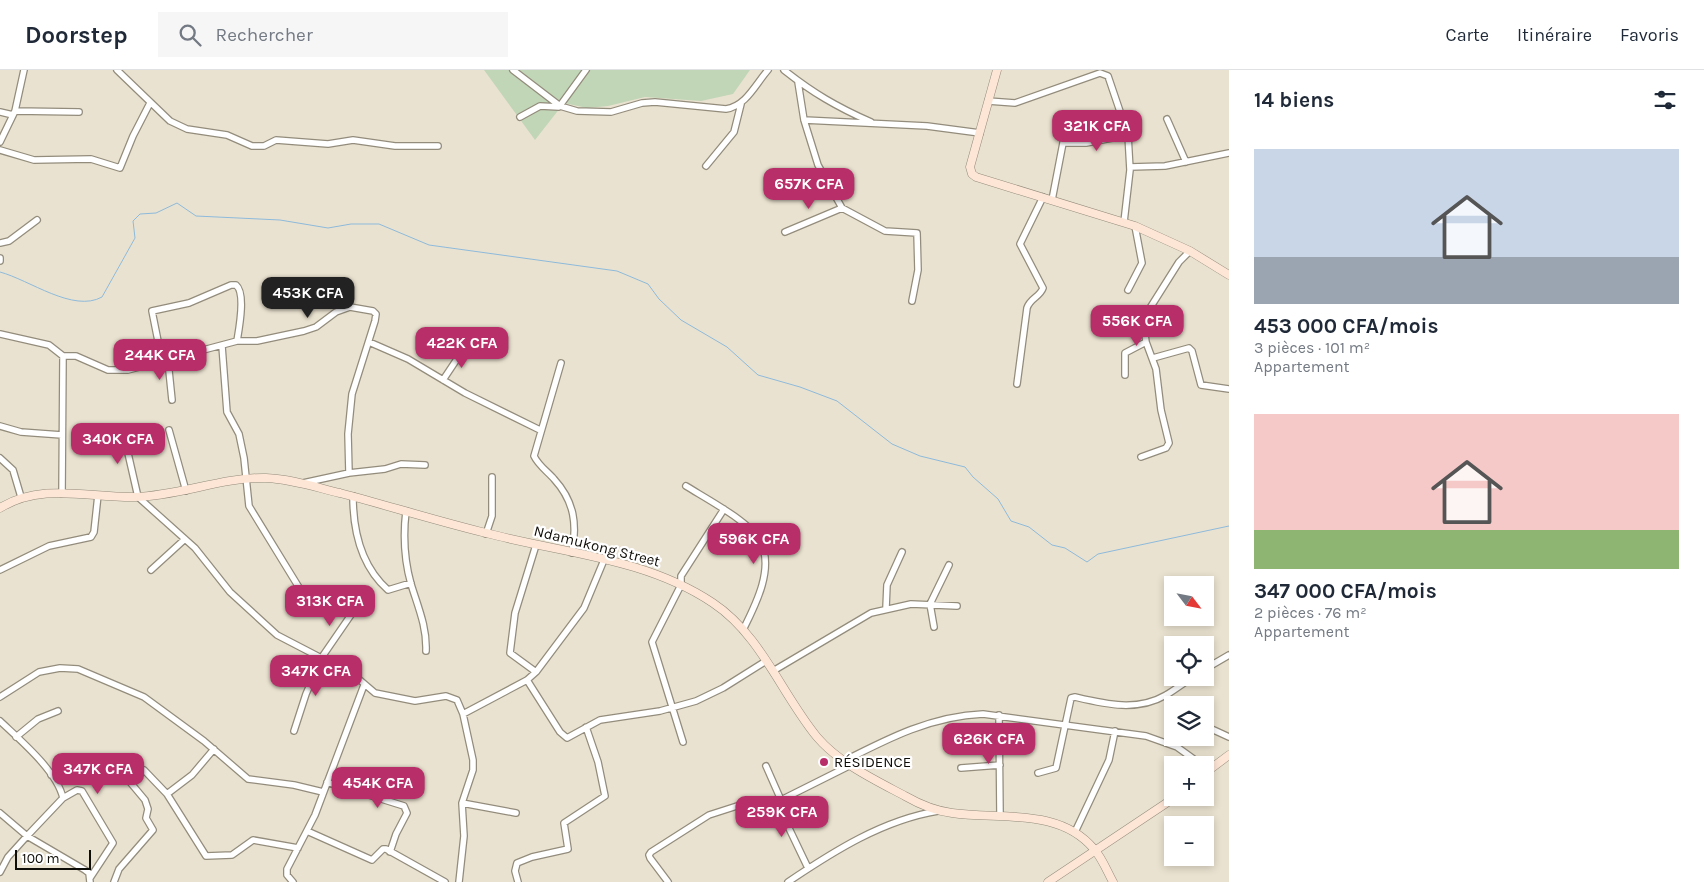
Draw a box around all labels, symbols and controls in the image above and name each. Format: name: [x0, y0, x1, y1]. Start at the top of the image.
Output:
search box: [158, 12, 508, 57]
text: Doorstep: [25, 21, 128, 49]
icon: search: [176, 21, 204, 49]
text: Rechercher: [216, 24, 313, 46]
text: Carte: [1446, 24, 1489, 46]
text: Itinéraire: [1517, 24, 1592, 46]
text: Favoris: [1620, 24, 1679, 46]
icon: filters: [1651, 86, 1679, 114]
text: 14 biens: [1254, 88, 1334, 112]
pin: 321K CFA: [1045, 109, 1149, 152]
text: 321K CFA: [1063, 116, 1131, 135]
pin: 657K CFA: [757, 168, 861, 210]
text: 657K CFA: [774, 174, 844, 193]
icon: home: [1422, 182, 1512, 272]
pin: 453K CFA: [256, 276, 360, 319]
text: 453K CFA: [272, 283, 344, 302]
pin: 556K CFA: [1085, 304, 1189, 347]
text: 556K CFA: [1102, 311, 1172, 330]
text: 453 000 CFA/mois: [1254, 314, 1438, 338]
pin: 422K CFA: [410, 326, 514, 369]
text: 422K CFA: [426, 333, 498, 352]
pin: 244K CFA: [108, 338, 212, 381]
text: 3 pièces · 101 m²: [1254, 338, 1370, 357]
text: 244K CFA: [124, 345, 196, 364]
text: Appartement: [1254, 357, 1350, 376]
pin: 340K CFA: [66, 422, 170, 465]
text: 340K CFA: [82, 429, 154, 448]
icon: home: [1422, 447, 1512, 537]
street label: Ndamukong Street: [532, 522, 662, 570]
pin: 596K CFA: [702, 522, 806, 565]
text: 596K CFA: [718, 529, 790, 548]
north arrow: [1164, 576, 1214, 626]
map controls: [1164, 576, 1214, 866]
text: 347 000 CFA/mois: [1254, 579, 1437, 603]
pin: 313K CFA: [278, 584, 382, 627]
text: 313K CFA: [296, 591, 364, 610]
text: 2 pièces · 76 m²: [1254, 603, 1367, 622]
text: Appartement: [1254, 622, 1350, 641]
button: locate: [1164, 636, 1214, 686]
pin: 347K CFA: [264, 654, 368, 697]
text: 347K CFA: [281, 661, 351, 680]
button: layers: [1164, 696, 1214, 746]
pin: 626K CFA: [937, 722, 1041, 765]
text: 626K CFA: [953, 729, 1025, 748]
pin: 347K CFA: [46, 752, 150, 795]
place label: RÉSIDENCE: [834, 753, 911, 771]
marker: RÉSIDENCE: [818, 756, 830, 768]
button: +: [1164, 756, 1214, 806]
text: 347K CFA: [63, 759, 133, 778]
pin: 454K CFA: [326, 766, 430, 809]
text: 454K CFA: [343, 773, 413, 792]
pin: 259K CFA: [730, 796, 834, 838]
text: 259K CFA: [746, 802, 818, 821]
button: −: [1164, 816, 1214, 866]
scale bar: [15, 847, 91, 870]
text: 100 m: [22, 850, 60, 867]

